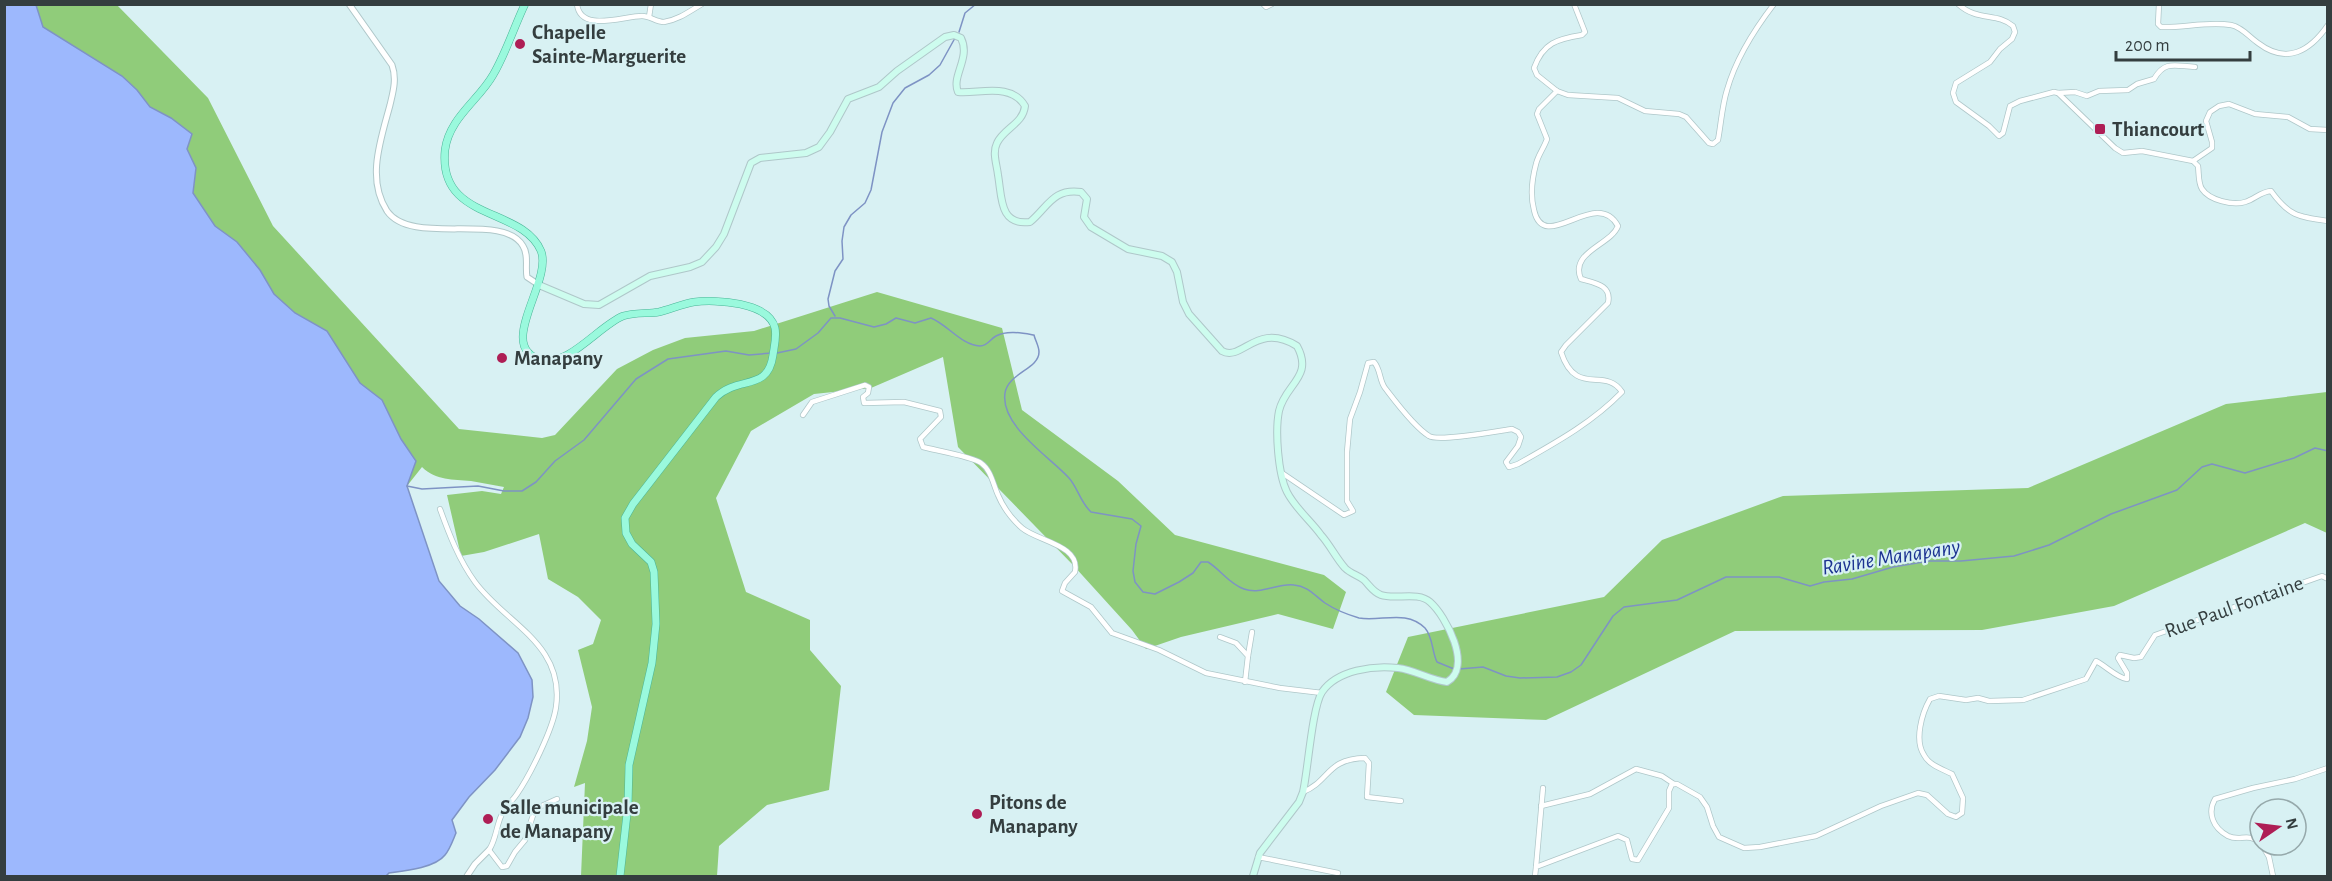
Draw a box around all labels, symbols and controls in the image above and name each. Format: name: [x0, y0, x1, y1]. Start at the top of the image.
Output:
place label: Chapelle Sainte-Marguerite: [532, 22, 686, 67]
scale bar: [2116, 24, 2250, 62]
marker: Chapelle Sainte-Marguerite: [513, 37, 527, 51]
text: 200 m: [2125, 37, 2170, 55]
place label: Thiancourt: [2112, 119, 2204, 140]
marker: Thiancourt: [2093, 122, 2107, 136]
place label: Manapany: [514, 348, 603, 369]
marker: Manapany: [495, 351, 509, 365]
water label: Ravine Manapany: [1820, 535, 1962, 580]
street label: Rue Paul Fontaine: [2162, 572, 2306, 642]
place label: Pitons de Manapany: [989, 792, 1078, 837]
place label: Salle municipale de Manapany: [500, 797, 639, 842]
north arrow: [2248, 797, 2308, 857]
marker: Pitons de Manapany: [970, 807, 984, 821]
marker: Salle municipale de Manapany: [481, 812, 495, 826]
text: N: [2282, 816, 2301, 831]

